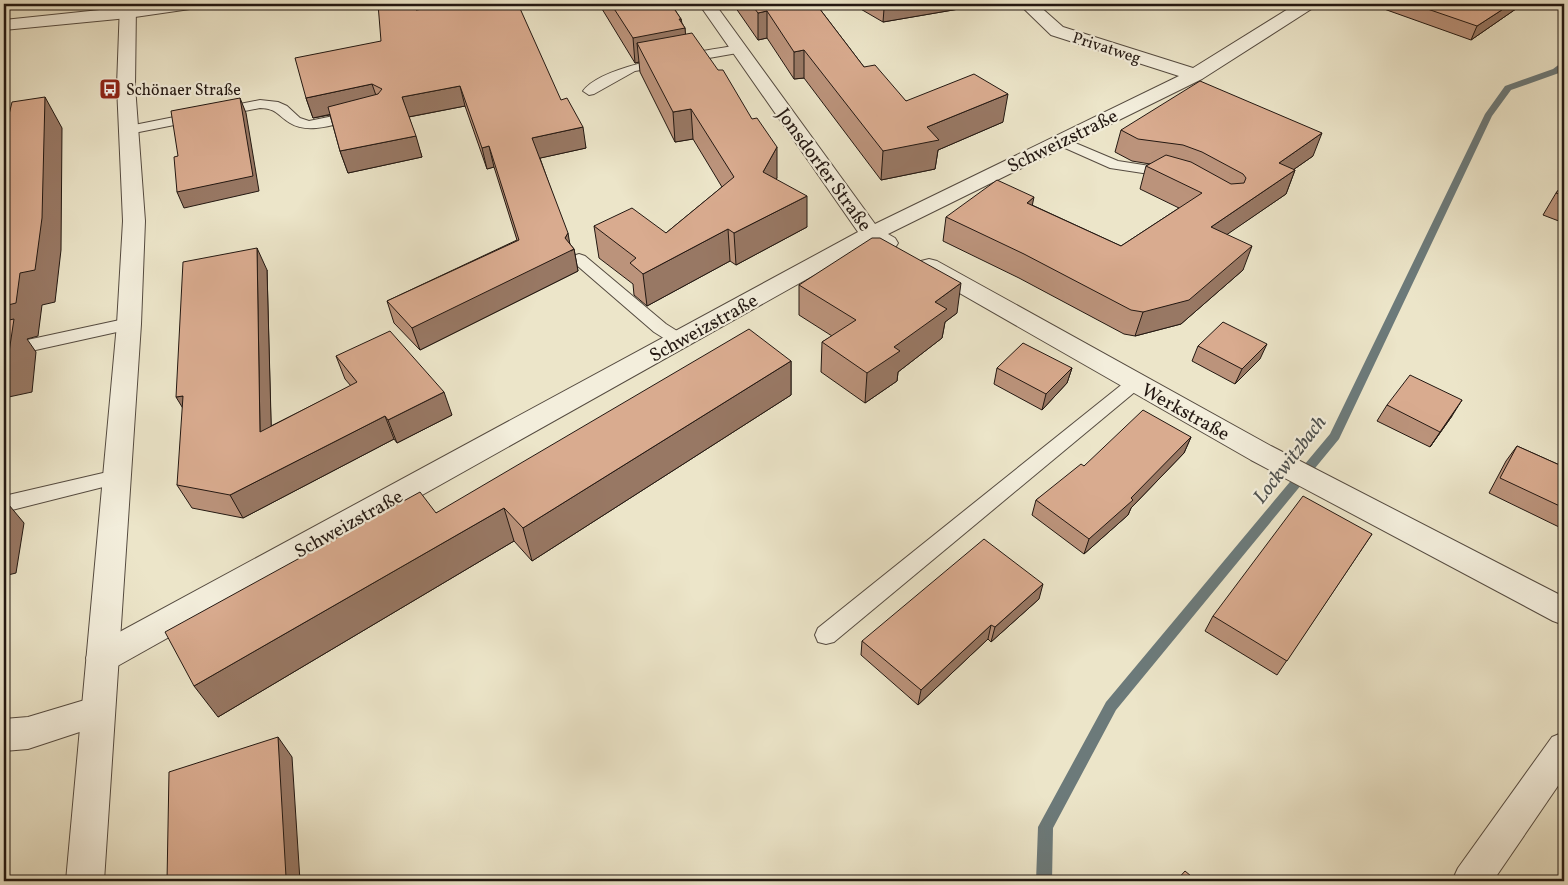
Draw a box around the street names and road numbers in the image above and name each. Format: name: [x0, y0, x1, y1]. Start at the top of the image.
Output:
street label: Privatweg: [1069, 28, 1143, 70]
street label: Jonsdorfer Straße: [770, 103, 877, 237]
street label: Schweizstraße: [1003, 104, 1123, 180]
street label: Schweizstraße: [645, 288, 763, 369]
street label: Werkstraße: [1136, 378, 1234, 448]
street label: Schweizstraße: [290, 484, 408, 565]

